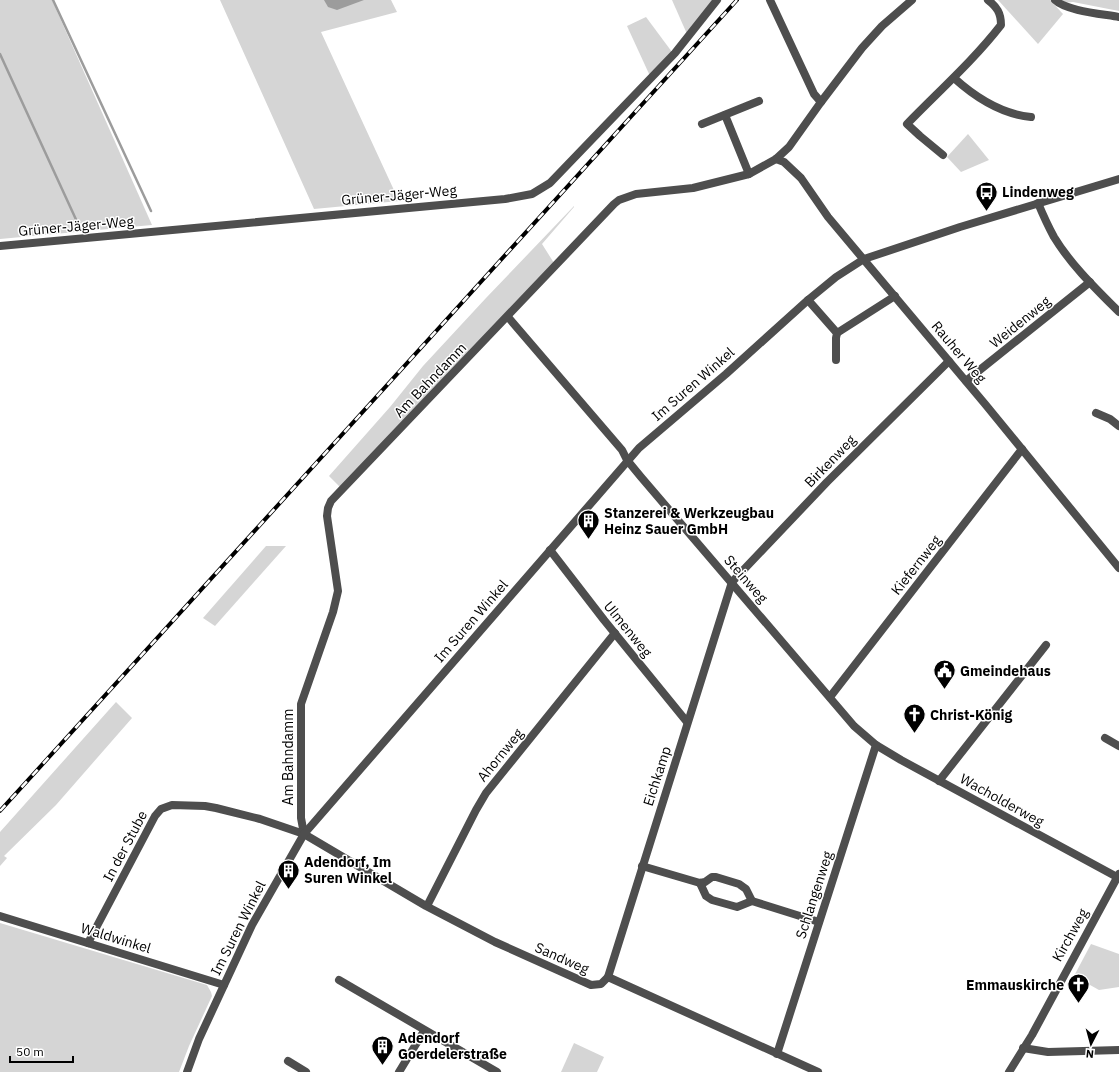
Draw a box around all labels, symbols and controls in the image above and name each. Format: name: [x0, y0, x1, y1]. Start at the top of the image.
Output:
bus stop icon: Lindenweg: [974, 179, 1000, 212]
street label: Grüner-Jäger-Weg: [341, 181, 458, 209]
place label: Lindenweg: [1002, 183, 1074, 201]
street label: Grüner-Jäger-Weg: [18, 212, 135, 240]
street label: Weidenweg: [986, 292, 1054, 352]
street label: Rauher Weg: [928, 317, 991, 387]
street label: Am Bahndamm: [390, 339, 470, 421]
street label: Im Suren Winkel: [648, 343, 738, 425]
street label: Birkenweg: [801, 430, 860, 491]
place label: Stanzerei & Werkzeugbau Heinz Sauer GmbH: [604, 504, 774, 538]
building icon: Stanzerei & Werkzeugbau Heinz Sauer GmbH: [576, 508, 602, 541]
street label: Kiefernweg: [887, 531, 945, 599]
street label: Steinweg: [720, 551, 772, 607]
street label: Im Suren Winkel: [430, 576, 512, 666]
street label: Ulmenweg: [600, 597, 656, 661]
public building icon: Gmeindehaus: [932, 658, 958, 691]
place label: Gmeindehaus: [960, 662, 1051, 680]
church icon: Christ-König: [902, 702, 928, 735]
place label: Christ-König: [930, 706, 1013, 724]
street label: Am Bahndamm: [279, 708, 297, 806]
street label: Ahornweg: [473, 724, 527, 785]
street label: Eichkamp: [639, 744, 675, 808]
street label: Wacholderweg: [957, 770, 1048, 831]
street label: In der Stube: [99, 807, 151, 885]
street label: Schlangenweg: [791, 848, 837, 941]
place label: Adendorf, Im Suren Winkel: [304, 853, 392, 887]
building icon: Adendorf, Im Suren Winkel: [275, 857, 301, 890]
street label: Im Suren Winkel: [206, 878, 270, 978]
street label: Kirchweg: [1048, 905, 1092, 965]
street label: Waldwinkel: [79, 919, 154, 957]
street label: Sandweg: [532, 938, 592, 978]
church icon: Emmauskirche: [1066, 972, 1092, 1005]
place label: Emmauskirche: [966, 976, 1064, 994]
north arrow: [1071, 1024, 1111, 1064]
place label: Adendorf Goerdelerstraße: [398, 1029, 507, 1063]
building icon: Adendorf Goerdelerstraße: [370, 1033, 396, 1066]
scale bar: [10, 1038, 73, 1064]
text: 50 m: [16, 1044, 44, 1059]
text: N: [1085, 1047, 1095, 1061]

